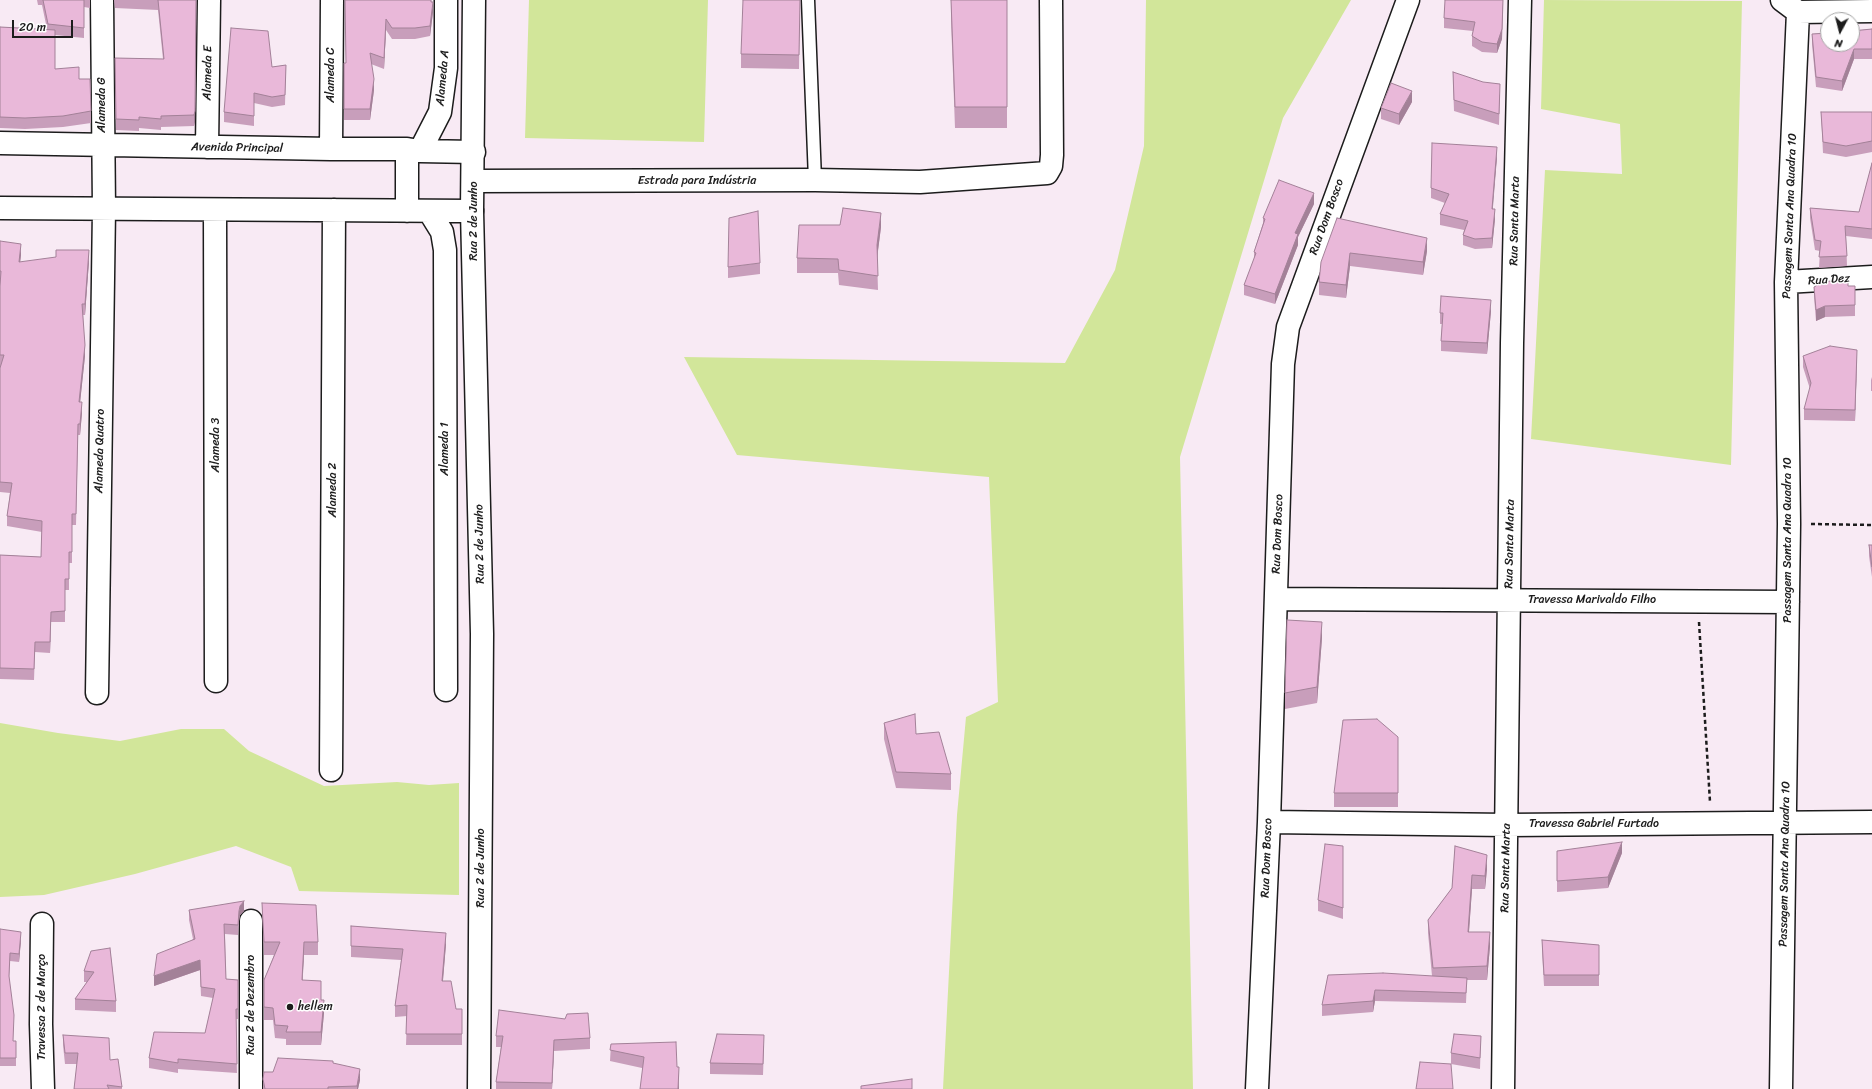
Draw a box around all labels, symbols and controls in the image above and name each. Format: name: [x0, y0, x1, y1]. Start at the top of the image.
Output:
scale bar: [14, 12, 75, 38]
north arrow: [1820, 12, 1860, 52]
text: 20 m: [19, 16, 46, 38]
text: N: [1834, 34, 1844, 53]
street label: Alameda E: [200, 45, 216, 101]
street label: Alameda C: [324, 47, 338, 103]
street label: Alameda A: [433, 49, 453, 107]
street label: Alameda G: [95, 77, 109, 133]
street label: Passagem Santa Ana Quadra 10: [1780, 133, 1800, 299]
street label: Avenida Principal: [191, 140, 283, 156]
street label: Estrada para Indústria: [638, 174, 756, 188]
street label: Rua Santa Marta: [1507, 176, 1523, 266]
street label: Rua Dom Bosco: [1307, 177, 1347, 257]
street label: Rua 2 de Junho: [467, 181, 481, 261]
street label: Rua Dez: [1808, 271, 1850, 289]
street label: Alameda Quatro: [92, 409, 108, 493]
street label: Alameda 3: [209, 418, 223, 472]
street label: Alameda 1: [438, 422, 452, 476]
street label: Passagem Santa Ana Quadra 10: [1781, 457, 1795, 623]
street label: Alameda 2: [326, 462, 340, 518]
street label: Rua Dom Bosco: [1269, 494, 1287, 574]
street label: Rua Santa Marta: [1502, 499, 1518, 589]
street label: Rua 2 de Junho: [472, 504, 488, 584]
street label: Travessa Marivaldo Filho: [1528, 593, 1656, 607]
street label: Passagem Santa Ana Quadra 10: [1776, 781, 1794, 947]
street label: Travessa Gabriel Furtado: [1529, 817, 1659, 831]
street label: Rua Dom Bosco: [1258, 818, 1276, 898]
street label: Rua Santa Marta: [1498, 823, 1514, 913]
street label: Rua 2 de Junho: [474, 828, 488, 908]
street label: Travessa 2 de Março: [35, 954, 49, 1060]
street label: Rua 2 de Dezembro: [244, 955, 258, 1055]
place label: hellem: [298, 1000, 333, 1014]
marker: hellem: [285, 1002, 295, 1012]

